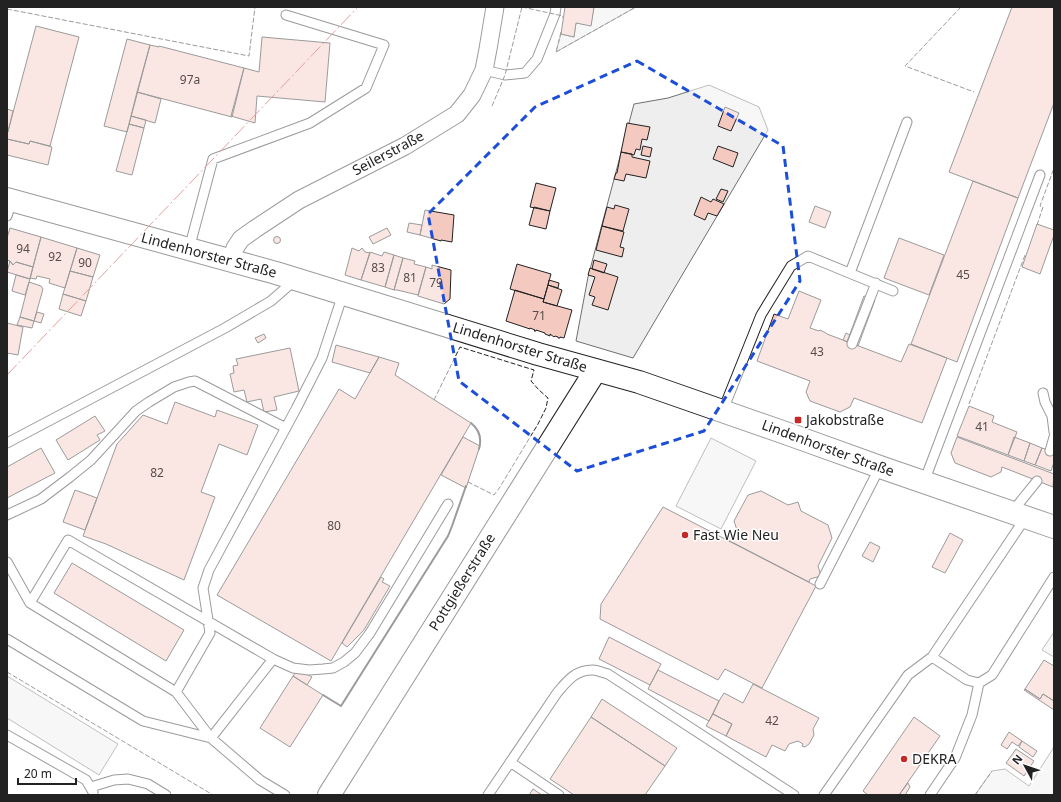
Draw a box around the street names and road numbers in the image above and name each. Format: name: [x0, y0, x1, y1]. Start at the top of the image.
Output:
street label: Seilerstraße: [349, 126, 427, 179]
street label: Lindenhorster Straße: [139, 227, 279, 282]
street label: Lindenhorster Straße: [451, 317, 590, 376]
street label: Lindenhorster Straße: [759, 415, 897, 480]
street label: Pottgießerstraße: [424, 529, 499, 634]

